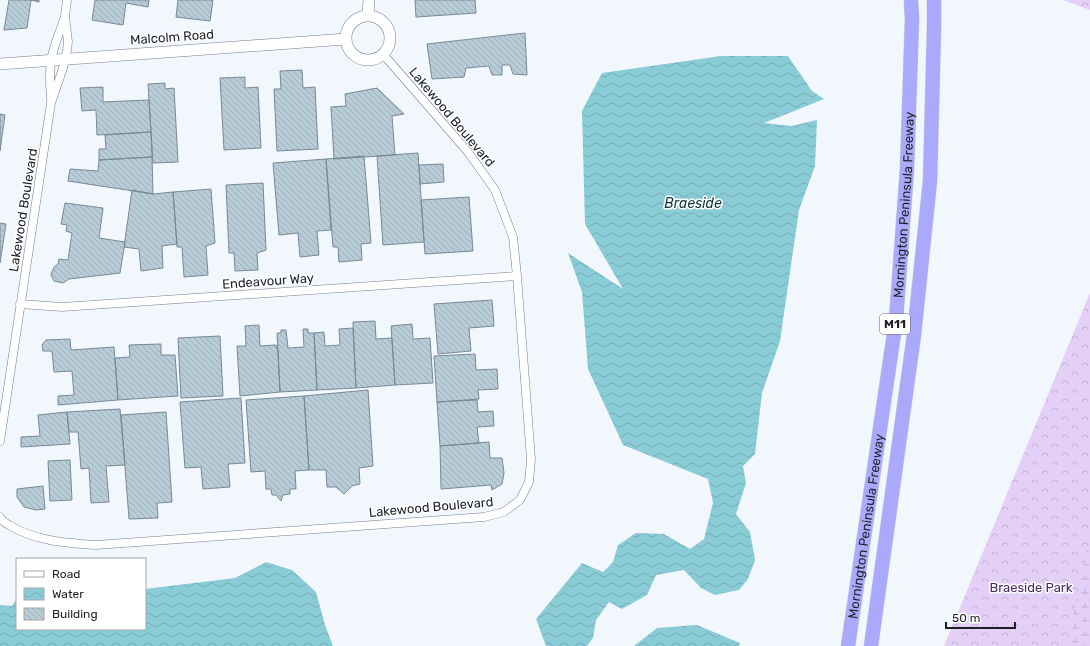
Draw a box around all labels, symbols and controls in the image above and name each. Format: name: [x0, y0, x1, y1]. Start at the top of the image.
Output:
street label: Malcolm Road: [130, 27, 214, 47]
street label: Lakewood Boulevard: [406, 64, 498, 170]
street label: Mornington Peninsula Freeway: [890, 111, 916, 298]
street label: Lakewood Boulevard: [6, 147, 40, 273]
water label: Braeside: [664, 195, 722, 212]
street label: Endeavour Way: [222, 270, 314, 292]
road number: M11: [880, 314, 910, 334]
street label: Mornington Peninsula Freeway: [845, 433, 887, 620]
street label: Lakewood Boulevard: [368, 494, 494, 520]
legend: [16, 558, 146, 630]
text: Road: [52, 567, 80, 581]
park label: Braeside Park: [990, 580, 1073, 595]
text: Water: [52, 587, 84, 601]
scale bar: [946, 604, 1015, 630]
text: Building: [52, 607, 98, 621]
text: 50 m: [952, 611, 980, 625]

